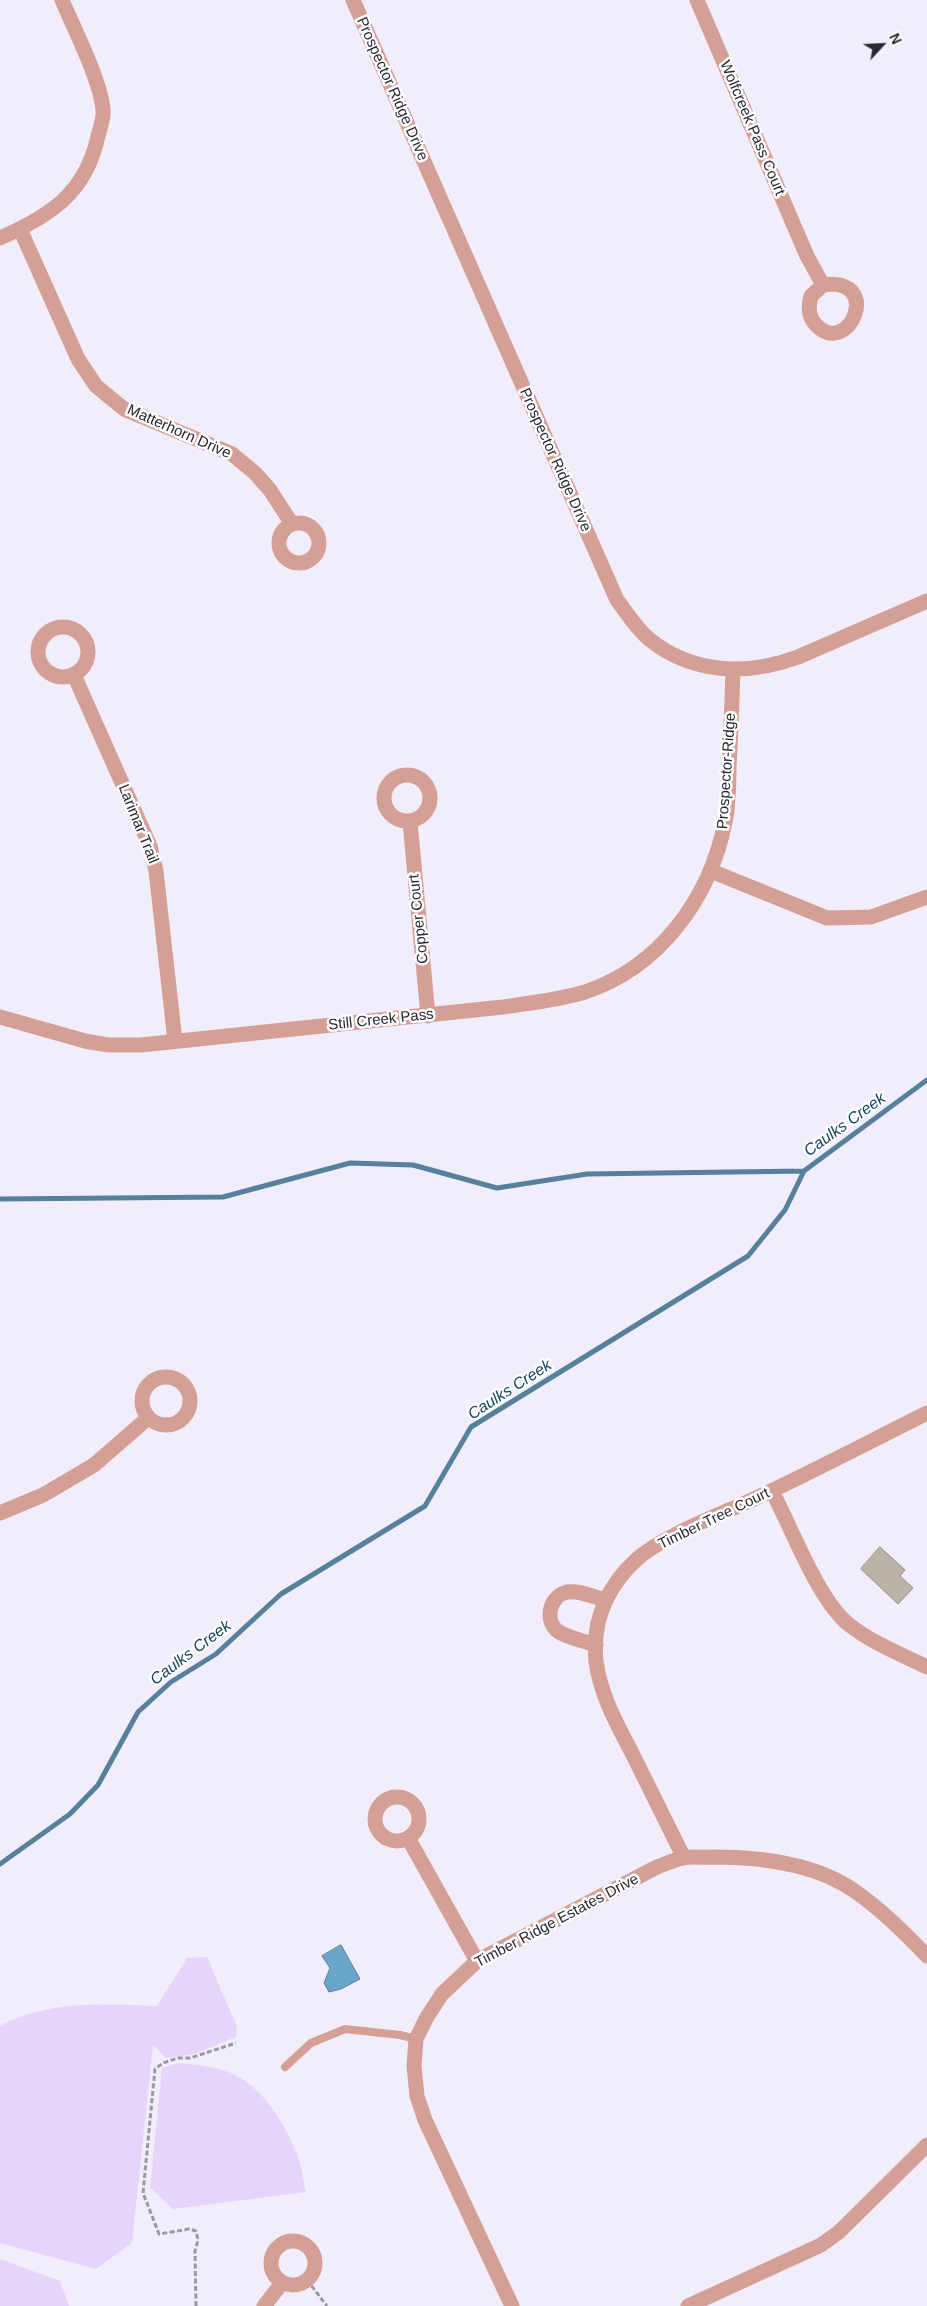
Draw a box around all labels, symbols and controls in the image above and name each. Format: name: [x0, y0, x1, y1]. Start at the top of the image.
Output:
street label: Prospector Ridge Drive: [352, 15, 432, 163]
north arrow: [857, 20, 907, 70]
text: N: [886, 31, 905, 47]
street label: Wolfcreek Pass Court: [715, 58, 789, 198]
street label: Prospector Ridge Drive: [515, 386, 595, 534]
street label: Matterhorn Drive: [124, 401, 234, 463]
street label: Prospector-Ridge: [714, 712, 740, 830]
street label: Larimar Trail: [114, 782, 162, 866]
street label: Copper Court: [405, 873, 433, 965]
street label: Still Creek Pass: [327, 1006, 435, 1034]
water label: Caulks Creek: [801, 1089, 889, 1161]
water label: Caulks Creek: [465, 1356, 555, 1424]
street label: Timber Tree Court: [655, 1484, 773, 1554]
water label: Caulks Creek: [147, 1616, 235, 1690]
street label: Timber Ridge Estates Drive: [472, 1870, 642, 1972]

